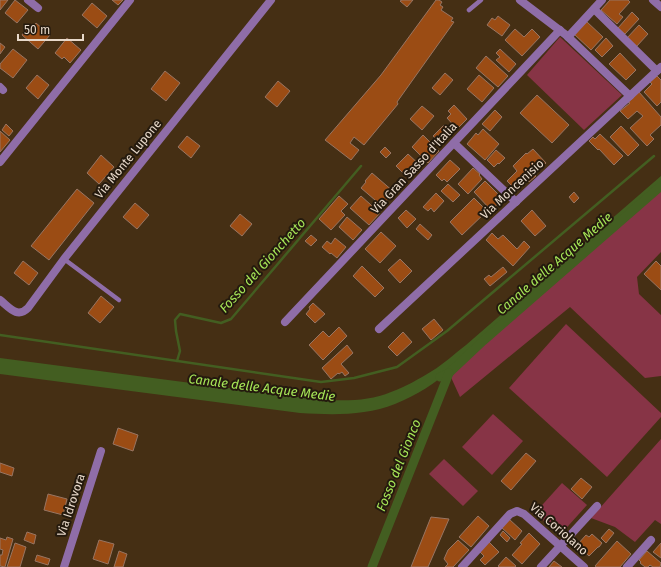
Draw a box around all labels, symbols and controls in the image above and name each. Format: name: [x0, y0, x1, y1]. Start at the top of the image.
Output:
scale bar: [18, 16, 83, 42]
text: 50 m: [24, 23, 50, 37]
street label: Via Monte Lupone: [92, 117, 164, 201]
street label: Via Gran Sasso d'Italia: [368, 119, 460, 217]
street label: Via Moncenisio: [477, 156, 547, 222]
water label: Canale delle Acque Medie: [494, 209, 615, 318]
water label: Fosso del Gionchetto: [216, 215, 309, 315]
water label: Canale delle Acque Medie: [188, 371, 337, 404]
water label: Fosso del Gionco: [373, 417, 424, 513]
street label: Via Idrovora: [54, 472, 88, 538]
street label: Via Coriolano: [527, 500, 591, 558]

